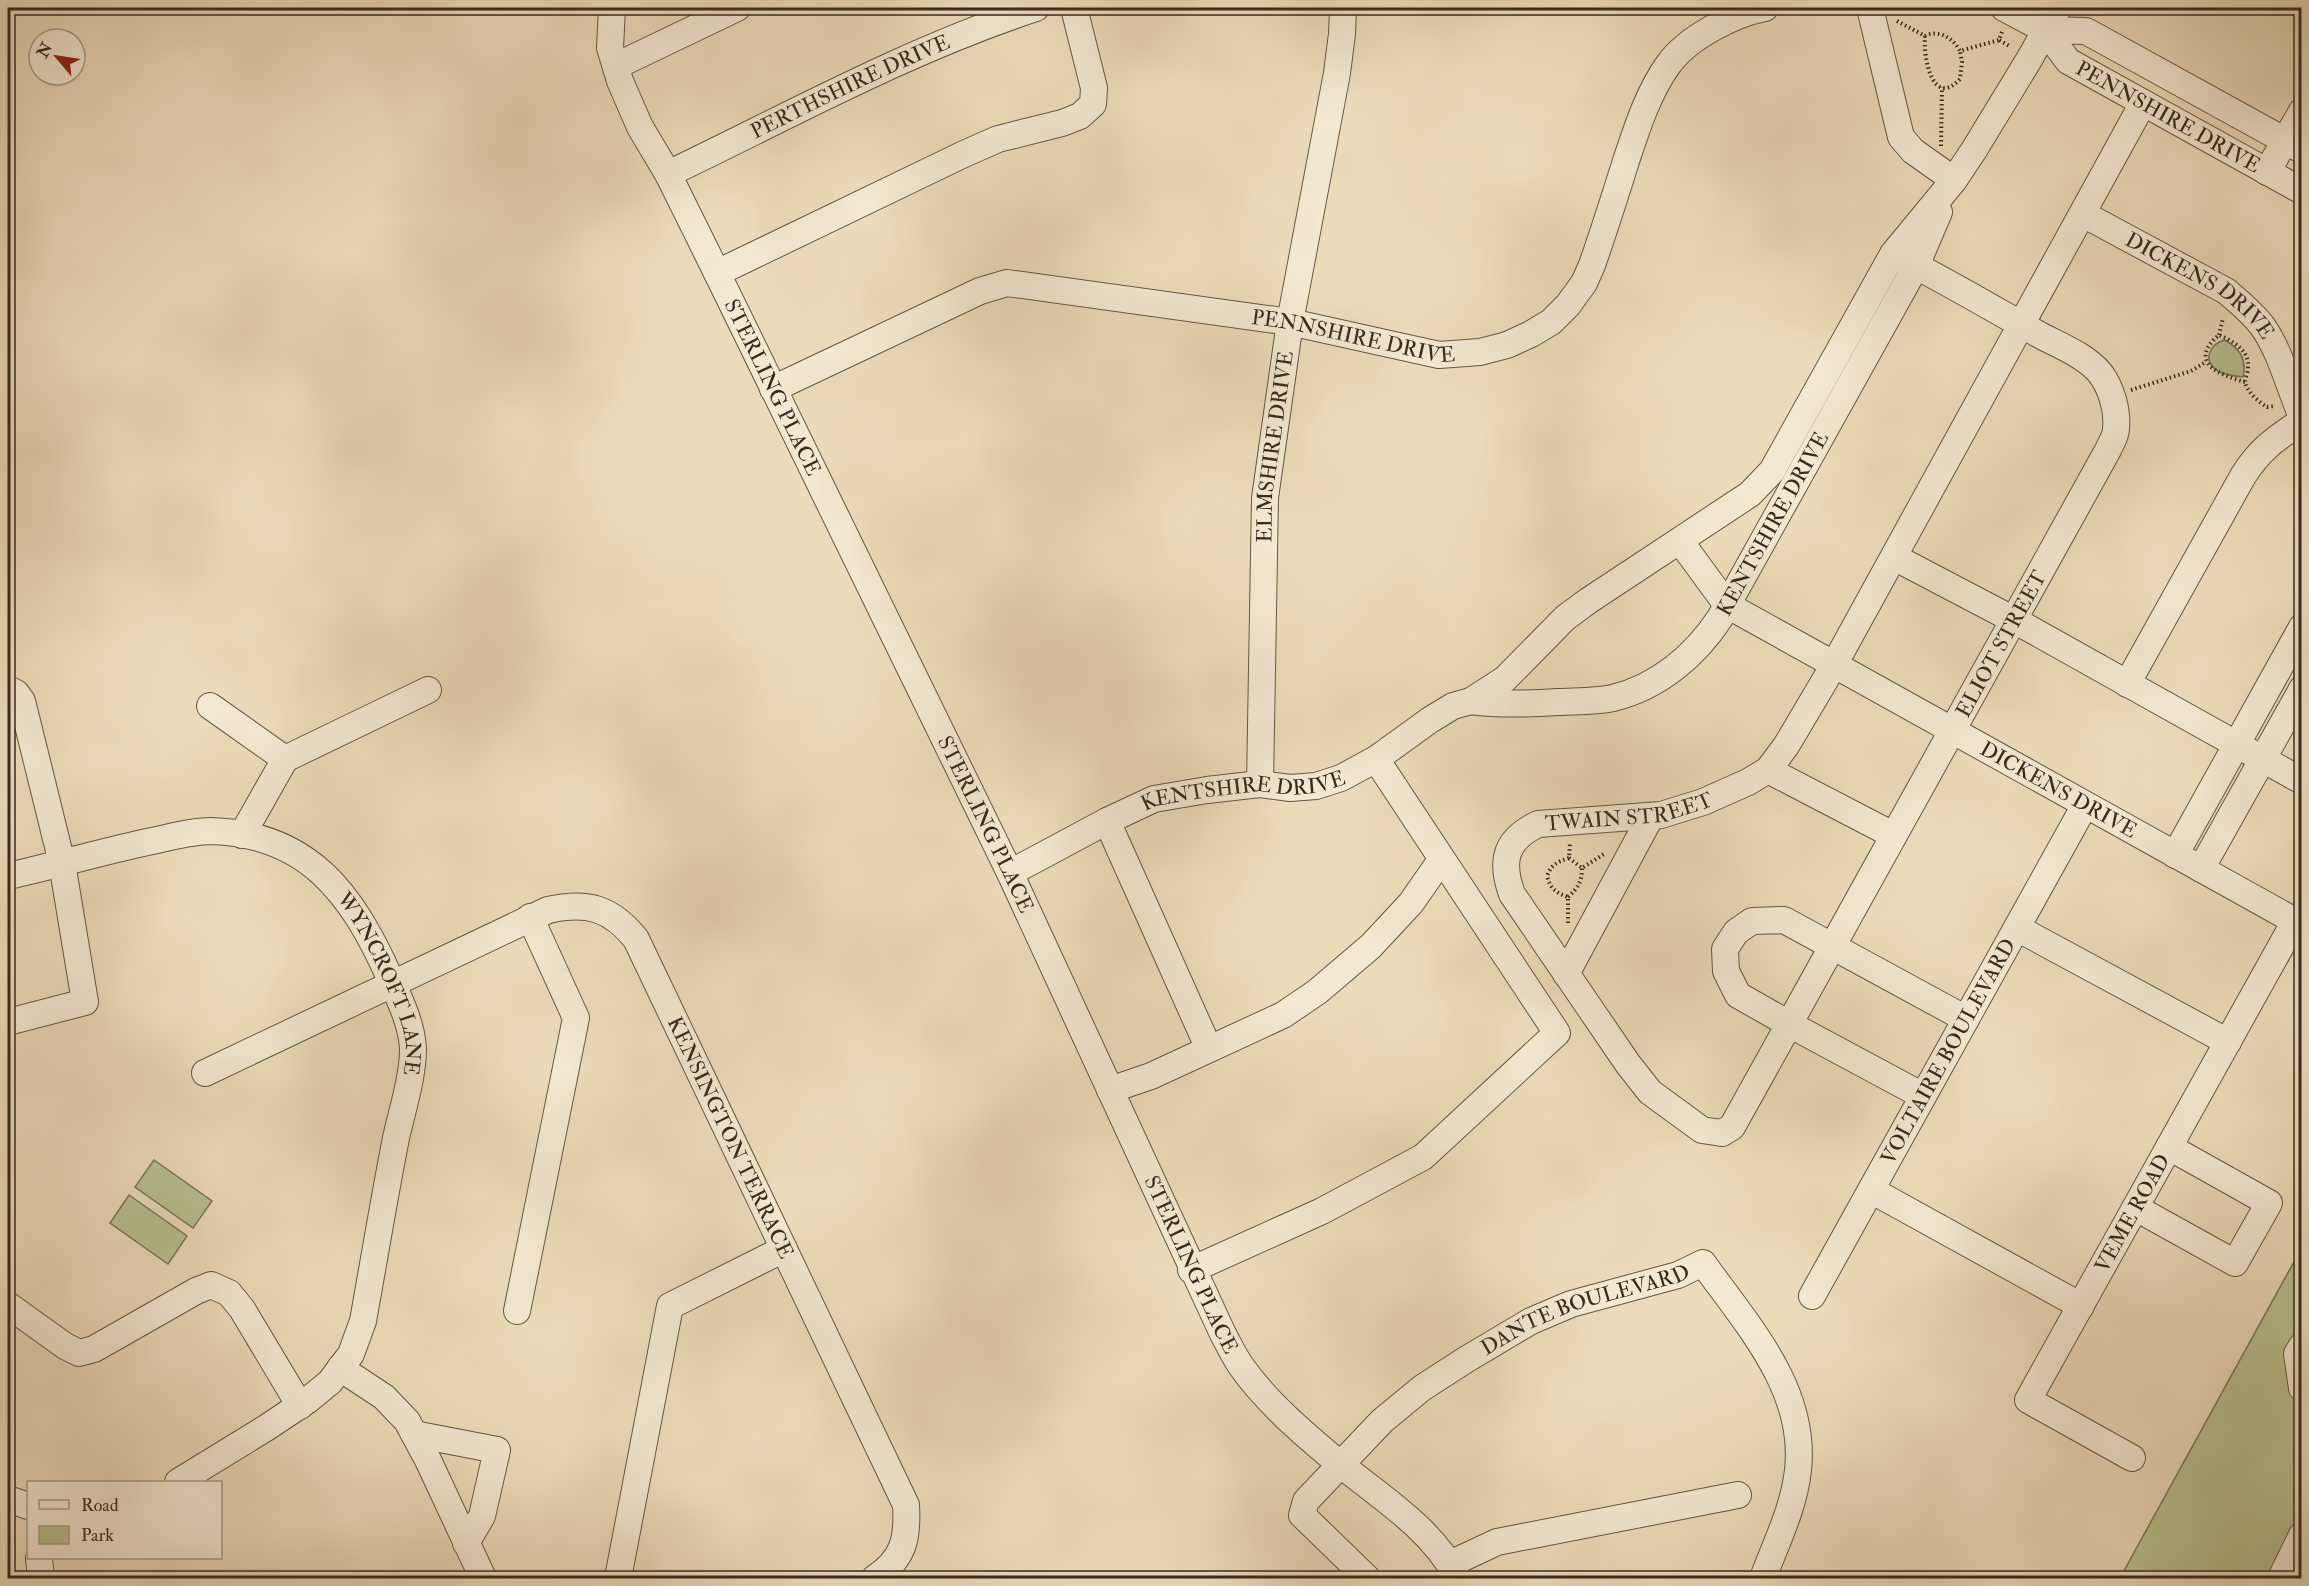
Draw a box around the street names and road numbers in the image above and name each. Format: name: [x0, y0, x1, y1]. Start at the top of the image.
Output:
street label: PERTHSHIRE DRIVE: [746, 29, 954, 145]
street label: PENNSHIRE DRIVE: [2071, 55, 2265, 179]
street label: DICKENS DRIVE: [2121, 226, 2280, 344]
street label: STERLING PLACE: [718, 295, 827, 480]
street label: PENNSHIRE DRIVE: [1250, 304, 1456, 369]
street label: ELMSHIRE DRIVE: [1251, 349, 1300, 543]
street label: KENTSHIRE DRIVE: [1711, 427, 1835, 621]
street label: ELIOT STREET: [1950, 566, 2053, 722]
street label: STERLING PLACE: [931, 731, 1039, 917]
street label: DICKENS DRIVE: [1975, 736, 2142, 845]
street label: KENTSHIRE DRIVE: [1136, 764, 1349, 817]
street label: TWAIN STREET: [1544, 786, 1717, 837]
street label: WYNCROFT LANE: [330, 886, 426, 1077]
street label: VOLTAIRE BOULEVARD: [1875, 934, 2022, 1169]
street label: KENSINGTON TERRACE: [661, 1012, 800, 1263]
street label: VEME ROAD: [2089, 1149, 2176, 1277]
street label: STERLING PLACE: [1138, 1171, 1244, 1358]
street label: DANTE BOULEVARD: [1476, 1258, 1694, 1362]

